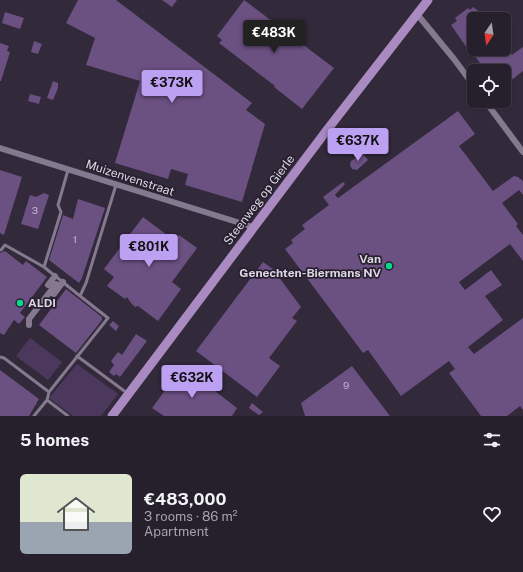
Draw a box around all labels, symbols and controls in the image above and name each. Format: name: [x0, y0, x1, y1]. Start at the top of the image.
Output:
north arrow: [467, 12, 511, 56]
map controls: [467, 12, 511, 108]
pin: €483K: [246, 20, 302, 54]
text: €483K: [252, 25, 296, 40]
button: locate: [467, 64, 511, 108]
pin: €373K: [144, 70, 200, 104]
text: €373K: [151, 75, 193, 90]
pin: €637K: [330, 128, 386, 162]
text: €637K: [337, 133, 379, 148]
street label: Steenweg op Gierle: [221, 152, 298, 248]
street label: Muizenvenstraat: [84, 157, 176, 199]
house number: 3: [32, 204, 38, 216]
house number: 1: [73, 233, 77, 245]
pin: €801K: [121, 234, 177, 268]
text: €801K: [129, 239, 169, 254]
place label: Van Genechten-Biermans NV: [239, 252, 382, 280]
marker: Van Genechten-Biermans NV: [384, 261, 394, 271]
place label: ALDI: [28, 296, 56, 310]
marker: ALDI: [15, 298, 25, 308]
pin: €632K: [164, 365, 220, 399]
text: €632K: [170, 370, 214, 385]
house number: 9: [343, 379, 349, 391]
icon: filters: [481, 429, 503, 451]
text: 5 homes: [20, 430, 89, 450]
text: €483,000: [144, 489, 226, 509]
icon: home: [52, 490, 100, 538]
icon: heart: [481, 503, 503, 525]
text: 3 rooms · 86 m²: [144, 509, 238, 524]
text: Apartment: [144, 524, 209, 539]

